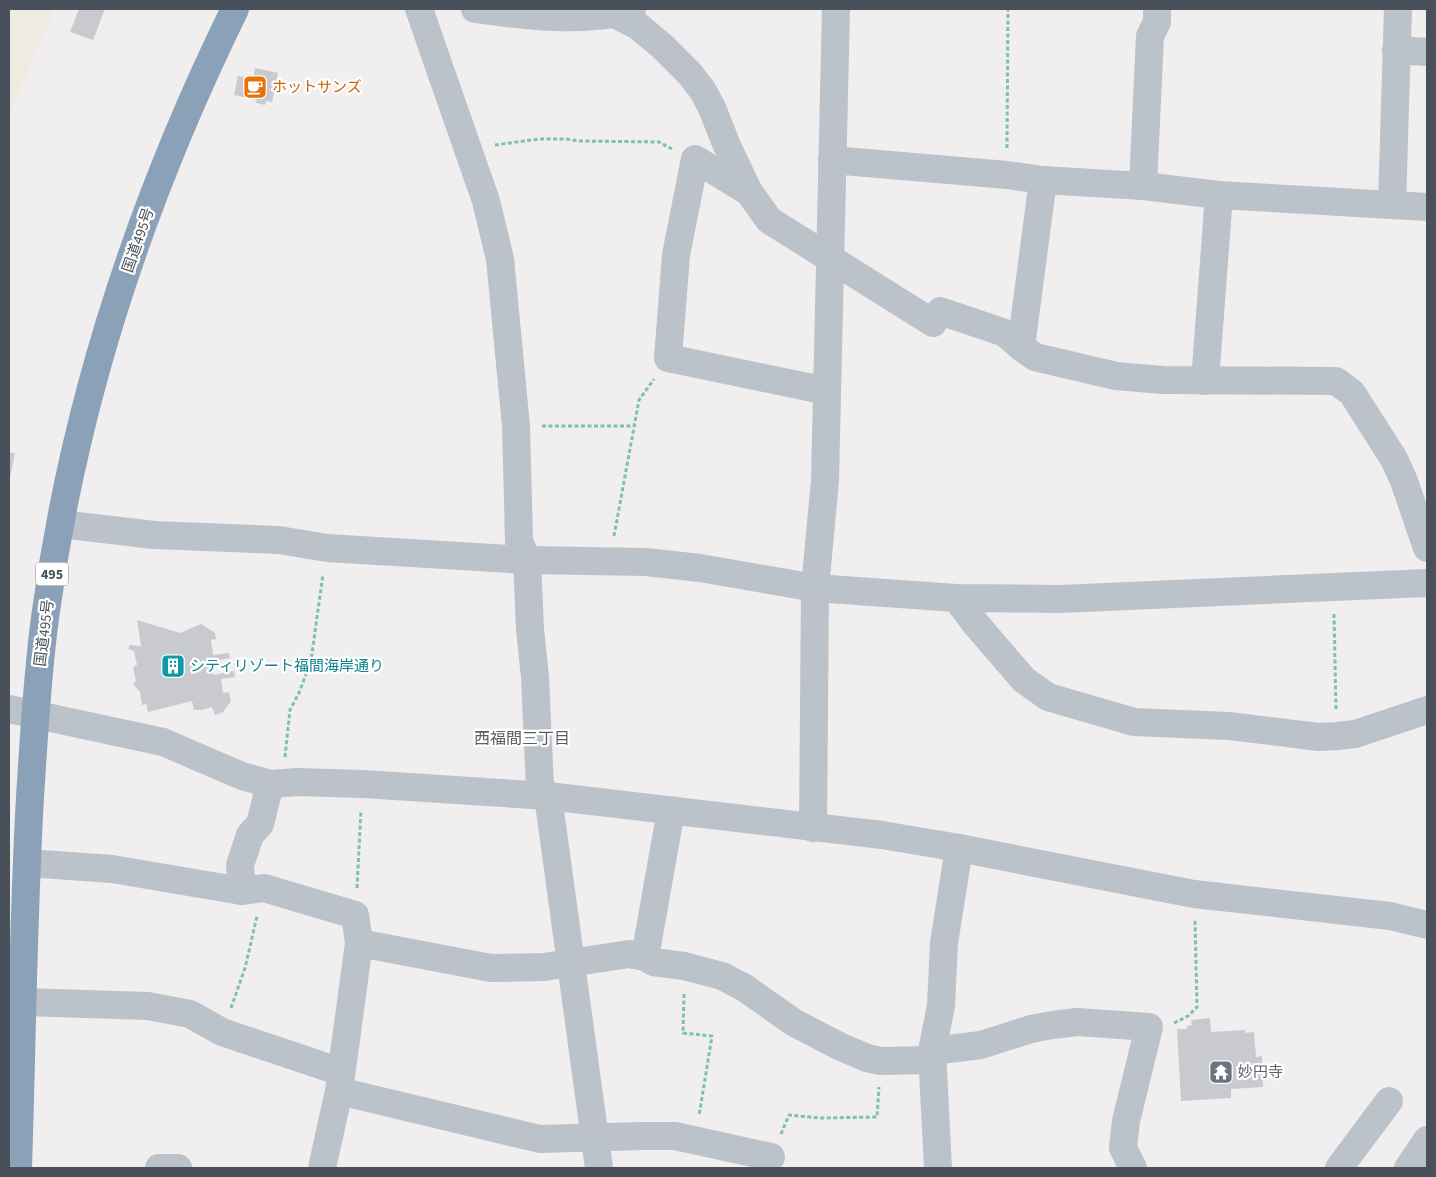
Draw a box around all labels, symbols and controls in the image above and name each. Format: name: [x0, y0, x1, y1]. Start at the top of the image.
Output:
cafe icon: ホットサンズ: [242, 74, 268, 100]
place label: ホットサンズ: [272, 77, 362, 98]
street label: 国道495号: [118, 205, 159, 275]
road number: 495: [36, 562, 68, 586]
street label: 国道495号: [30, 598, 59, 668]
building icon: シティリゾート福間海岸通り: [160, 653, 186, 679]
place label: シティリゾート福間海岸通り: [190, 656, 384, 677]
district label: 西福間三丁目: [474, 728, 570, 750]
temple icon: 妙円寺: [1208, 1059, 1234, 1085]
place label: 妙円寺: [1238, 1062, 1283, 1083]

